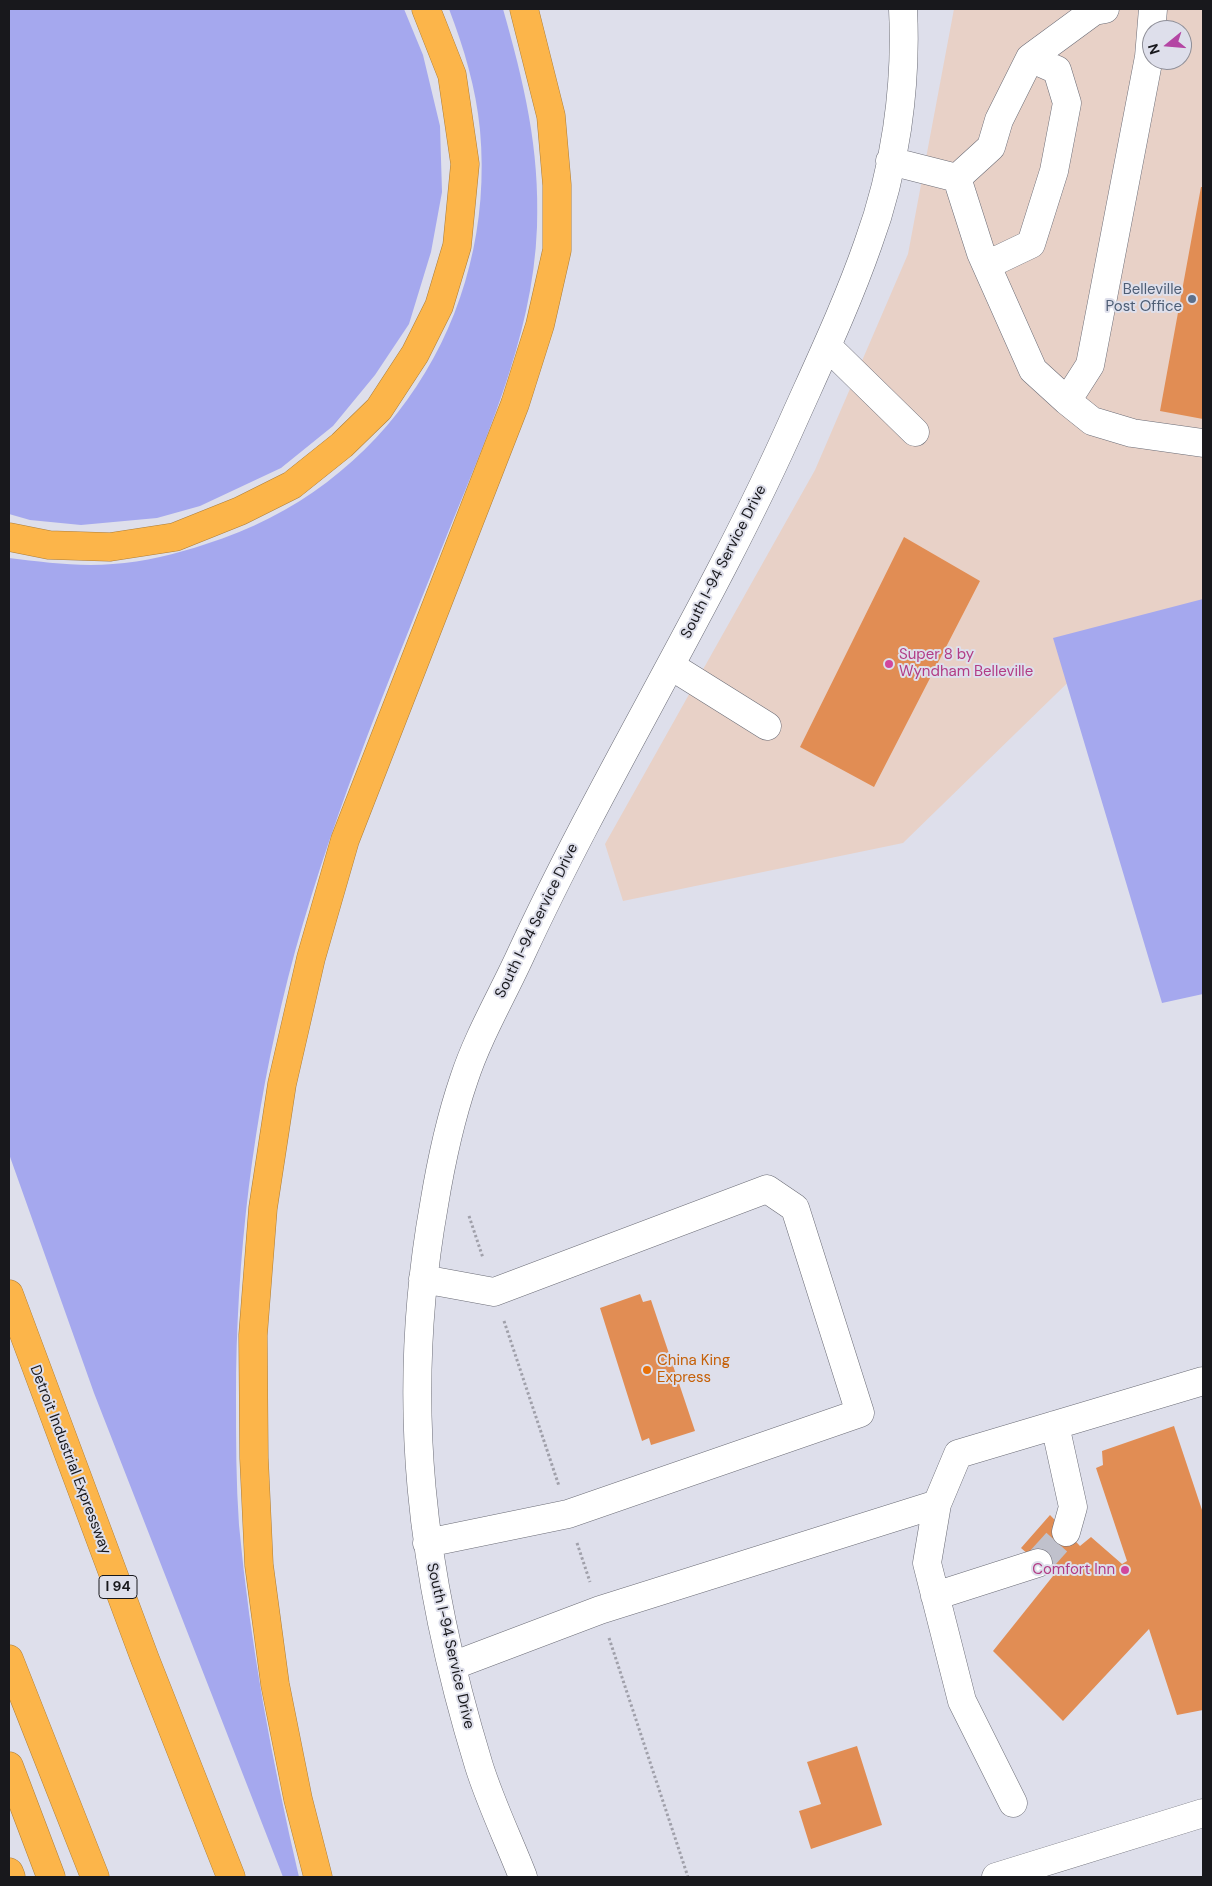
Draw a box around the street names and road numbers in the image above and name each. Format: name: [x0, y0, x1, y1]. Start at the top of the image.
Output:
street label: South I-94 Service Drive: [677, 482, 771, 642]
street label: South I-94 Service Drive: [492, 841, 582, 1001]
street label: Detroit Industrial Expressway: [26, 1363, 114, 1557]
street label: South I-94 Service Drive: [422, 1561, 478, 1731]
road number: I 94: [99, 1575, 137, 1598]

